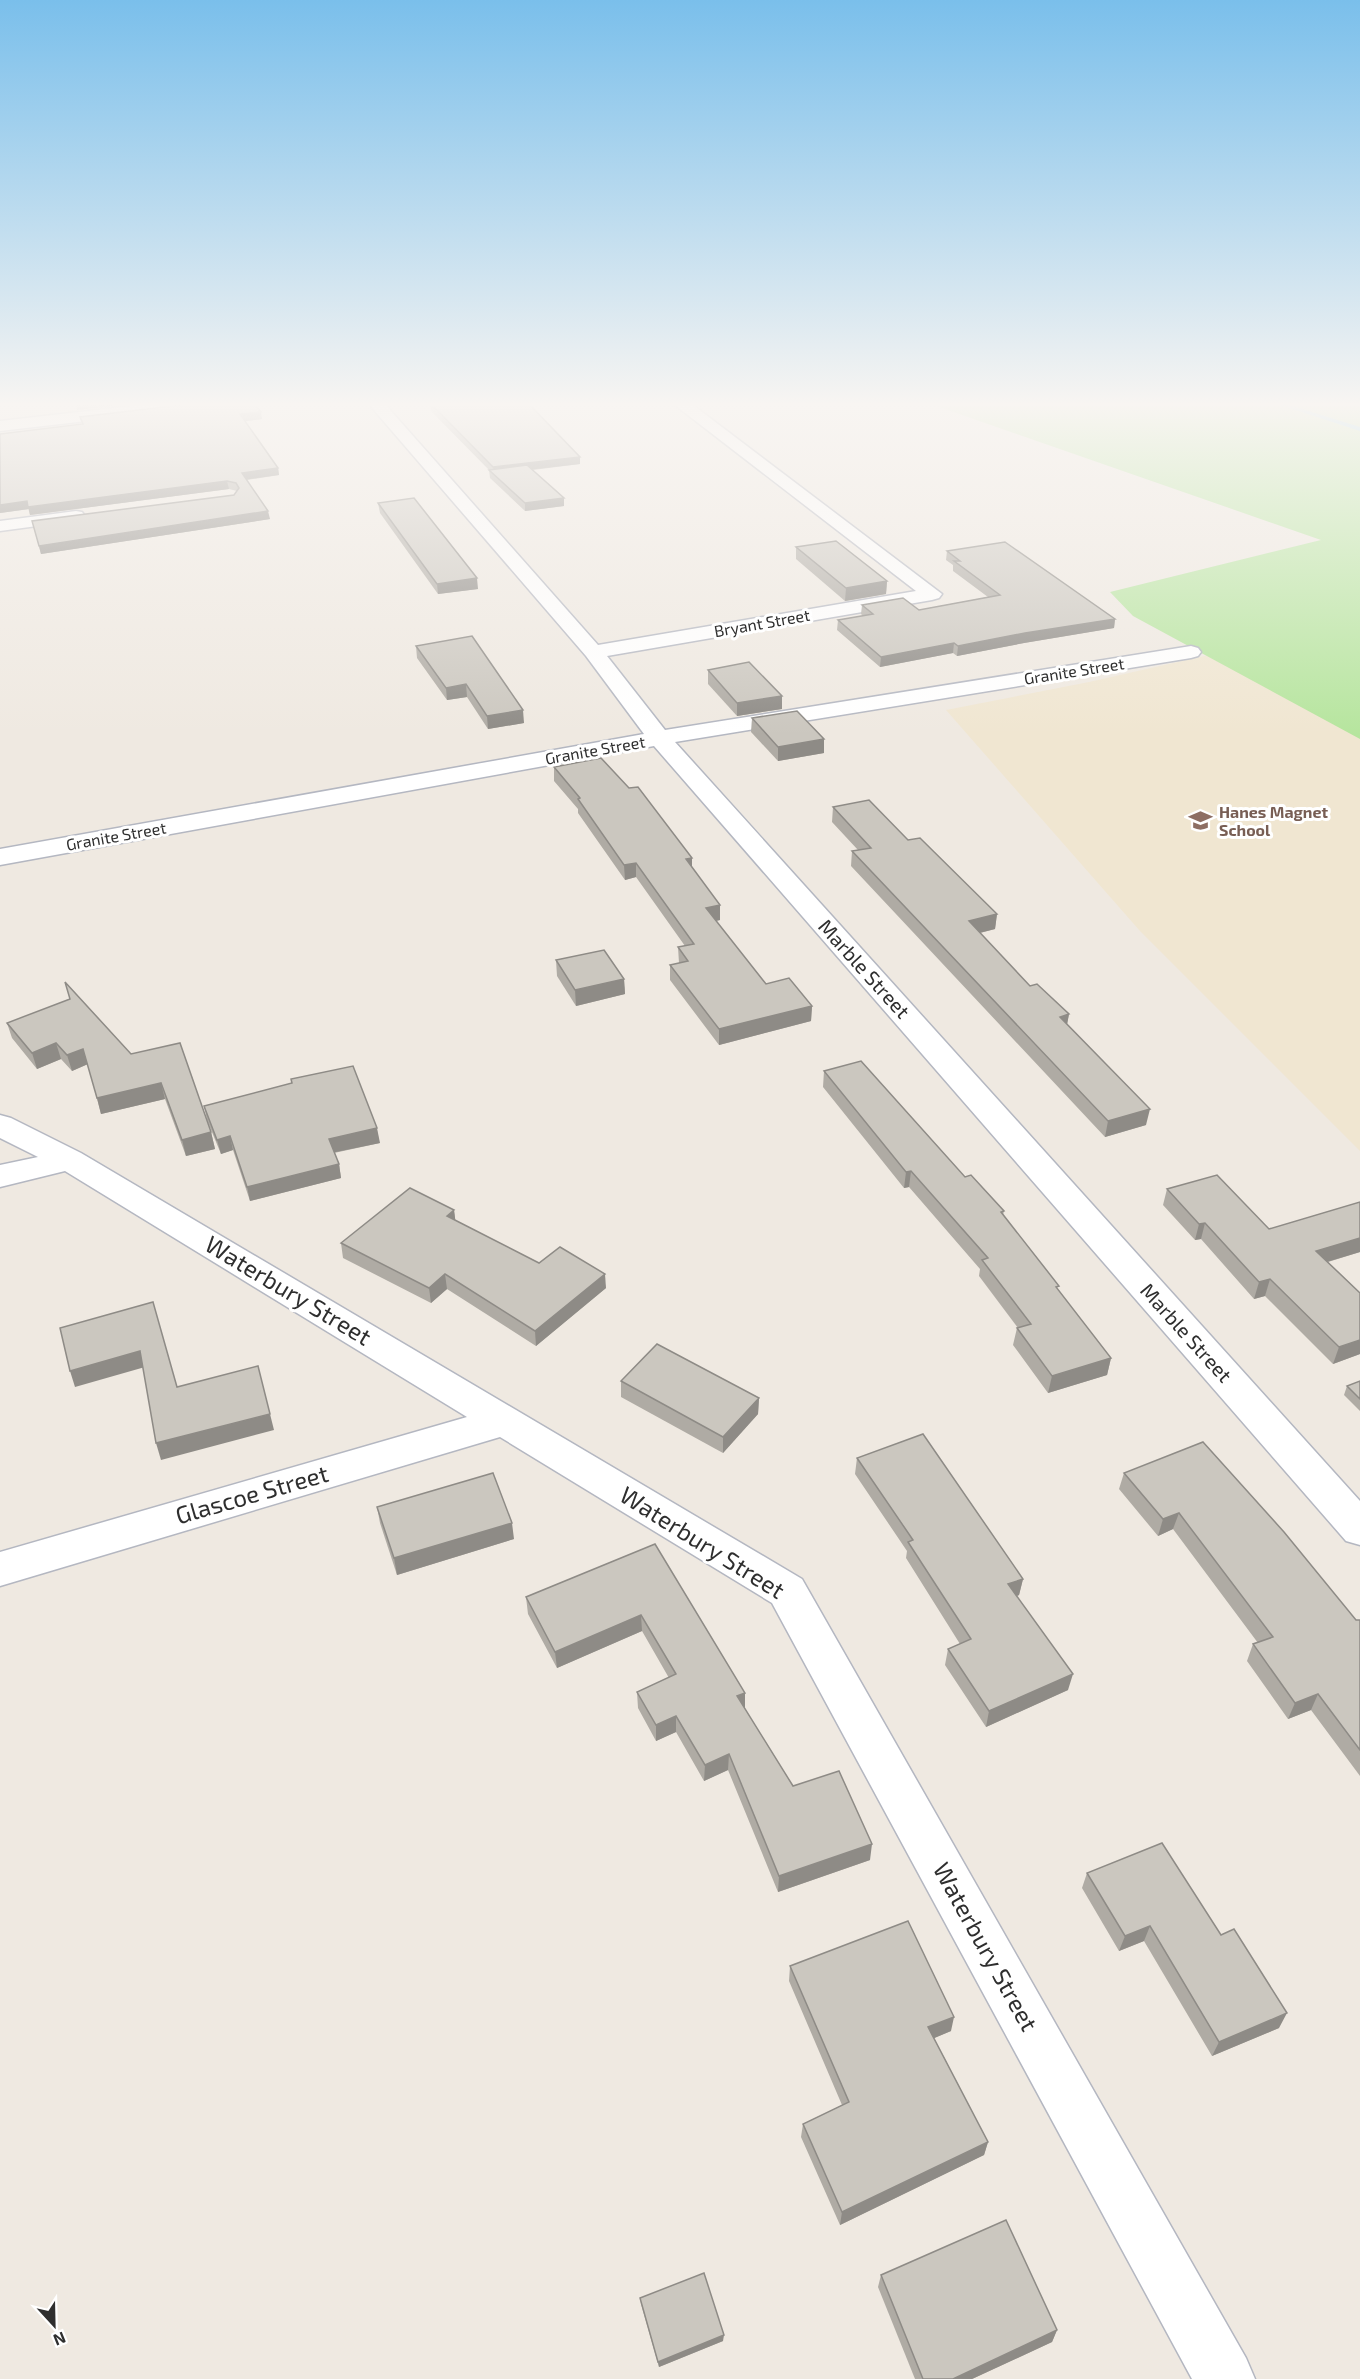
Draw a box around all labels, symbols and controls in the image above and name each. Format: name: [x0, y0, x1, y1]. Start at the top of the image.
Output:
street label: Bryant Street: [713, 605, 811, 640]
street label: Granite Street: [1022, 653, 1125, 688]
street label: Granite Street: [543, 731, 646, 768]
place label: Hanes Magnet School: [1219, 802, 1328, 839]
school or university icon: Hanes Magnet School: [1188, 808, 1214, 834]
street label: Granite Street: [64, 817, 167, 854]
street label: Marble Street: [814, 914, 916, 1023]
street label: Waterbury Street: [201, 1229, 377, 1351]
street label: Marble Street: [1136, 1278, 1238, 1387]
street label: Glascoe Street: [172, 1458, 331, 1529]
street label: Waterbury Street: [615, 1479, 790, 1604]
street label: Waterbury Street: [928, 1857, 1045, 2036]
north arrow: [24, 2295, 84, 2355]
text: N: [51, 2328, 69, 2350]

